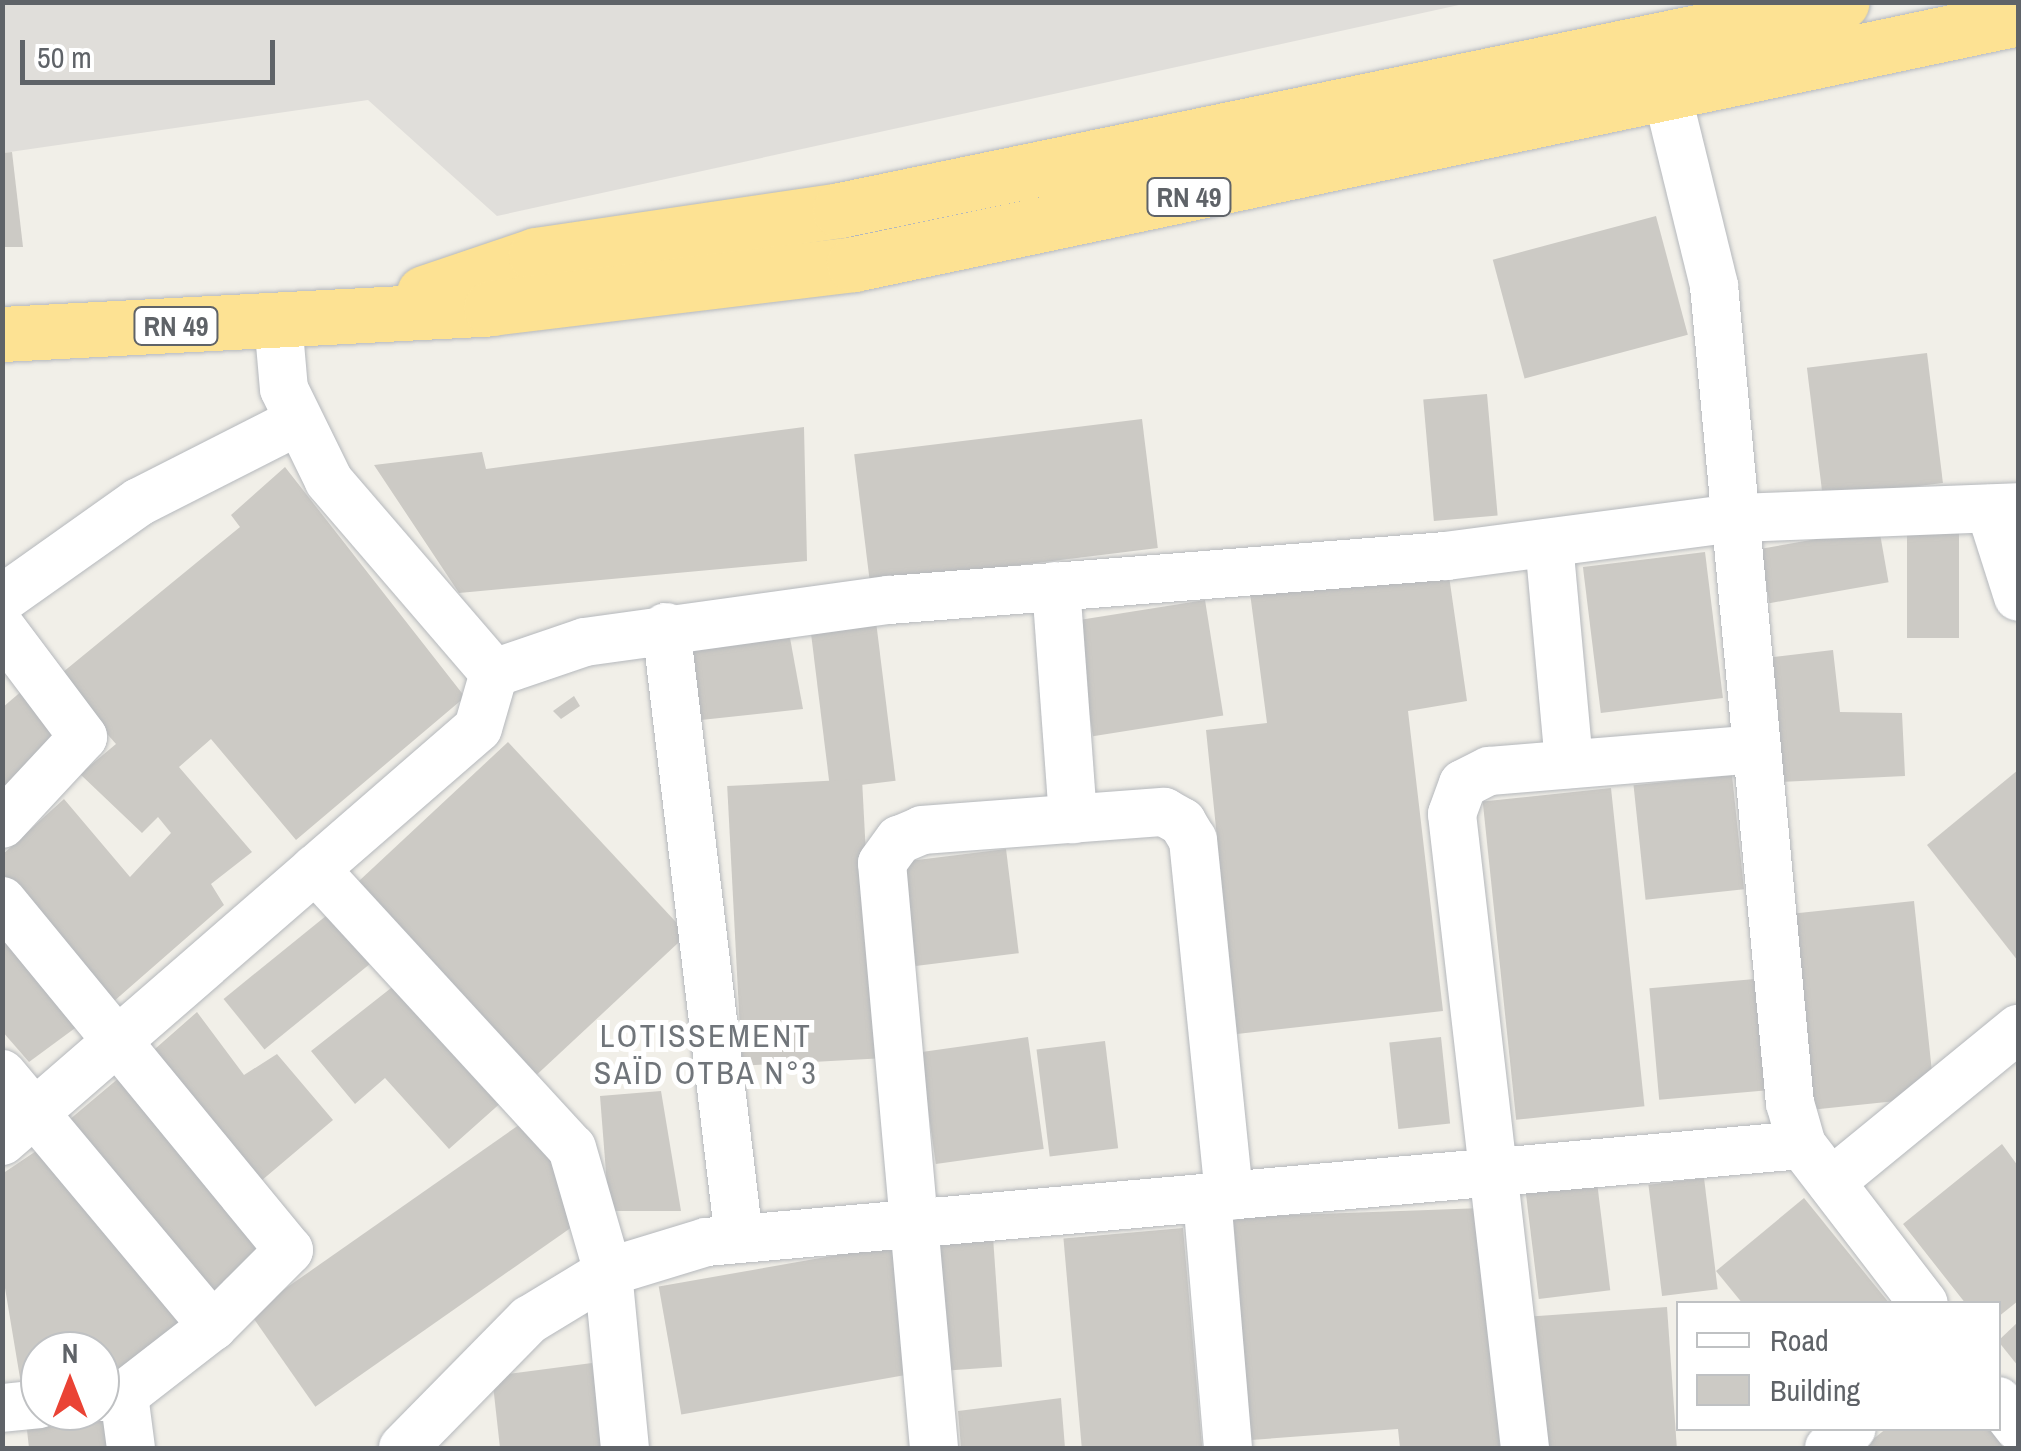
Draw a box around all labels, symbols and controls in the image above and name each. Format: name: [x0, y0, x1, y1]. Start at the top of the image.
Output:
scale bar: [25, 20, 280, 82]
text: 50 m: [37, 37, 92, 77]
road number: RN 49: [1144, 174, 1234, 220]
road number: RN 49: [131, 303, 221, 349]
district label: LOTISSEMENT SAÏD OTBA N°3: [593, 1018, 819, 1093]
legend: [1676, 1301, 2001, 1431]
text: Road: [1770, 1320, 1829, 1360]
north arrow: [20, 1331, 120, 1431]
text: N: [62, 1334, 78, 1372]
text: Building: [1770, 1370, 1860, 1410]

